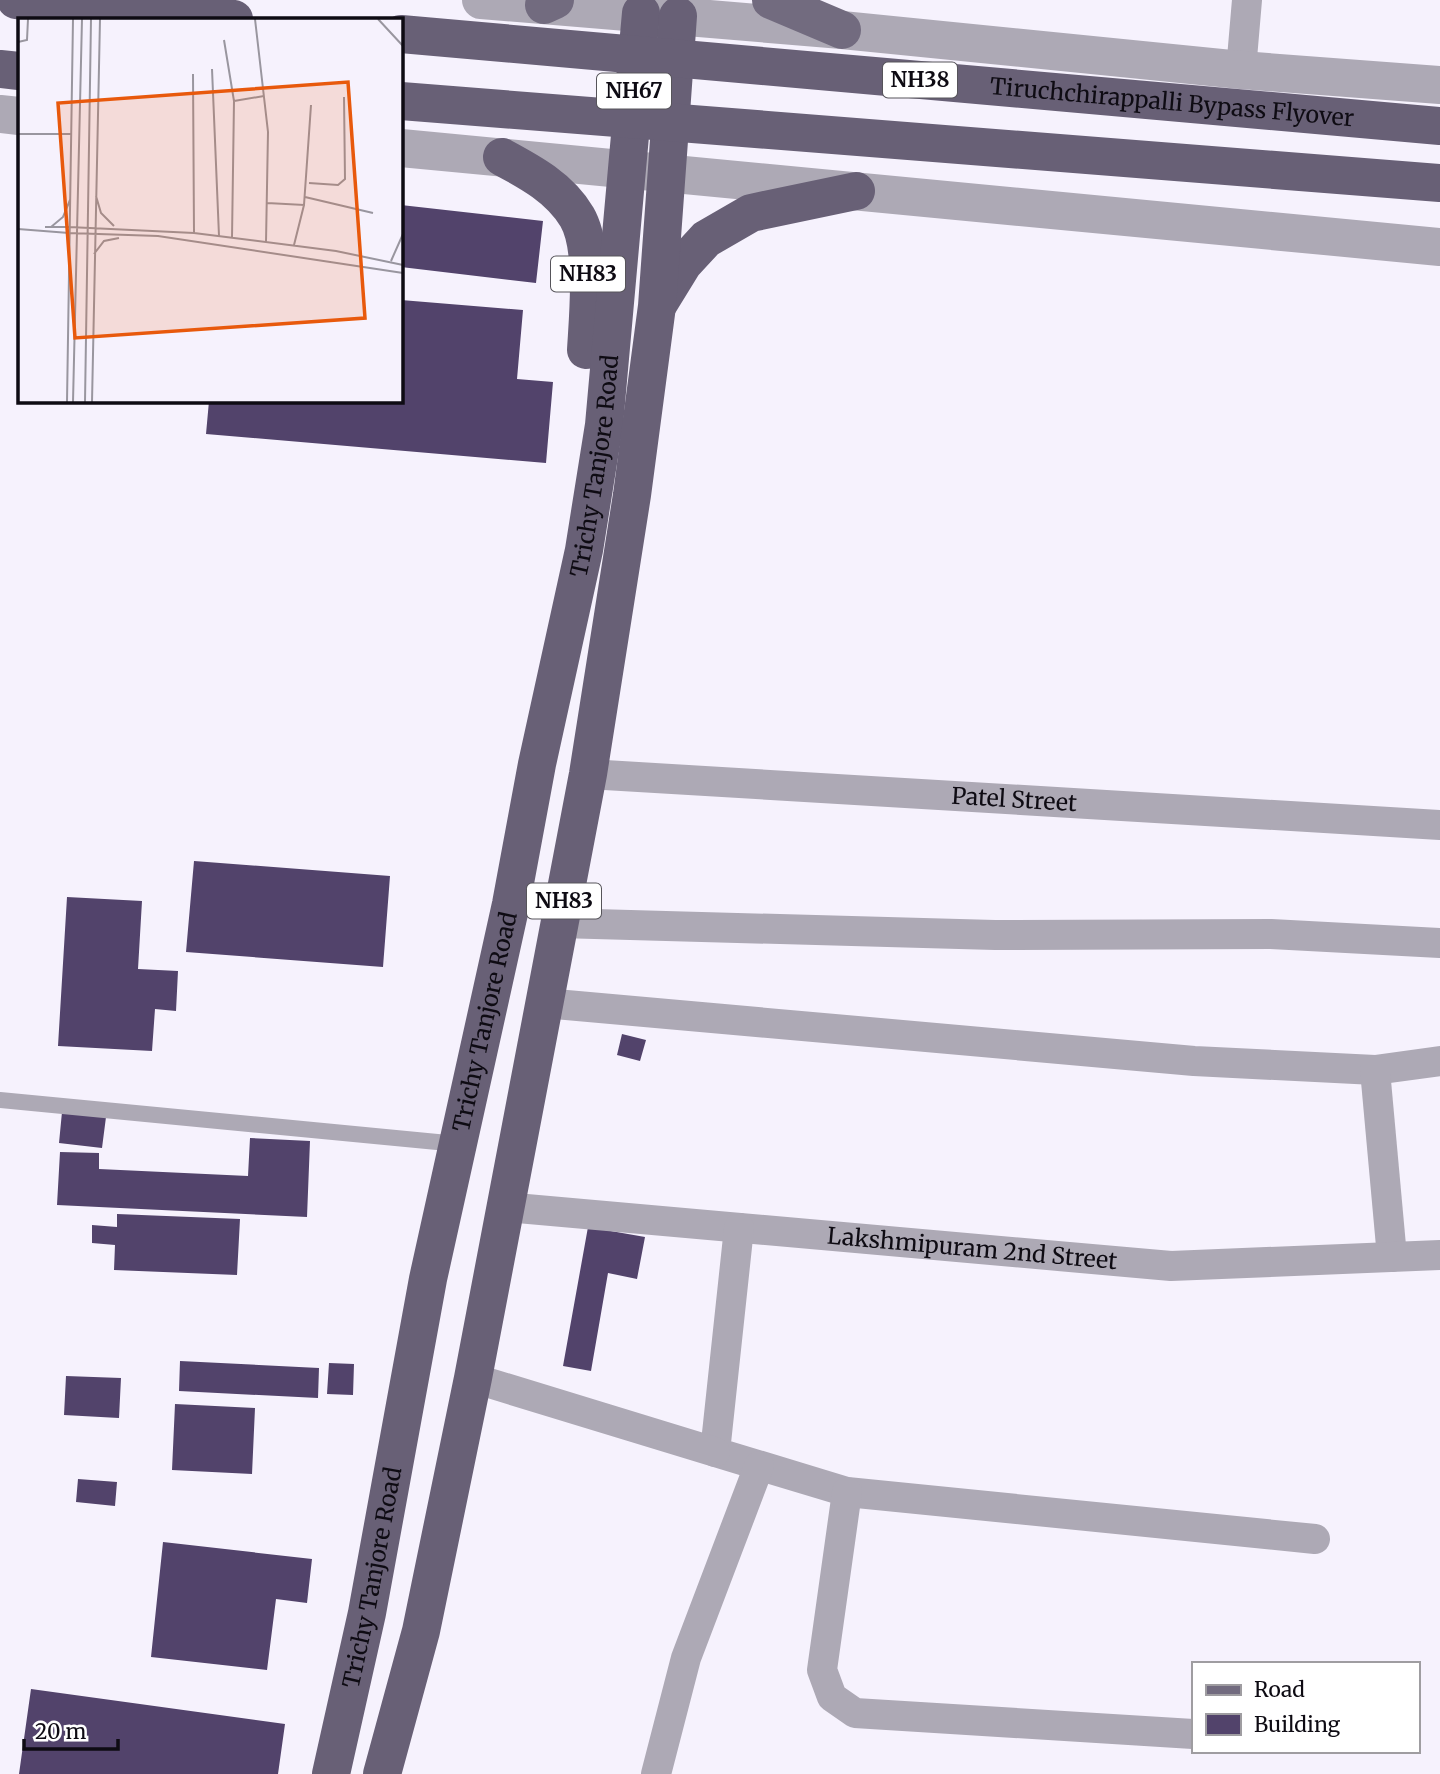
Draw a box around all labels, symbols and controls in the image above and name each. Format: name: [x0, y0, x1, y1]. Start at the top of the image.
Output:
inset map: [18, 18, 402, 402]
road number: NH38: [883, 62, 957, 98]
street label: Tiruchchirappalli Bypass Flyover: [989, 71, 1355, 132]
road number: NH67: [597, 74, 671, 108]
road number: NH83: [551, 256, 625, 292]
street label: Trichy Tanjore Road: [563, 353, 624, 580]
street label: Patel Street: [951, 781, 1078, 817]
road number: NH83: [527, 884, 601, 918]
street label: Trichy Tanjore Road: [446, 909, 523, 1134]
street label: Lakshmipuram 2nd Street: [826, 1221, 1118, 1275]
street label: Trichy Tanjore Road: [336, 1464, 407, 1690]
legend: [1192, 1662, 1419, 1753]
text: Road: [1254, 1676, 1305, 1703]
scale bar: [24, 1708, 119, 1752]
text: Building: [1254, 1711, 1341, 1738]
text: 20 m: [35, 1718, 87, 1745]

